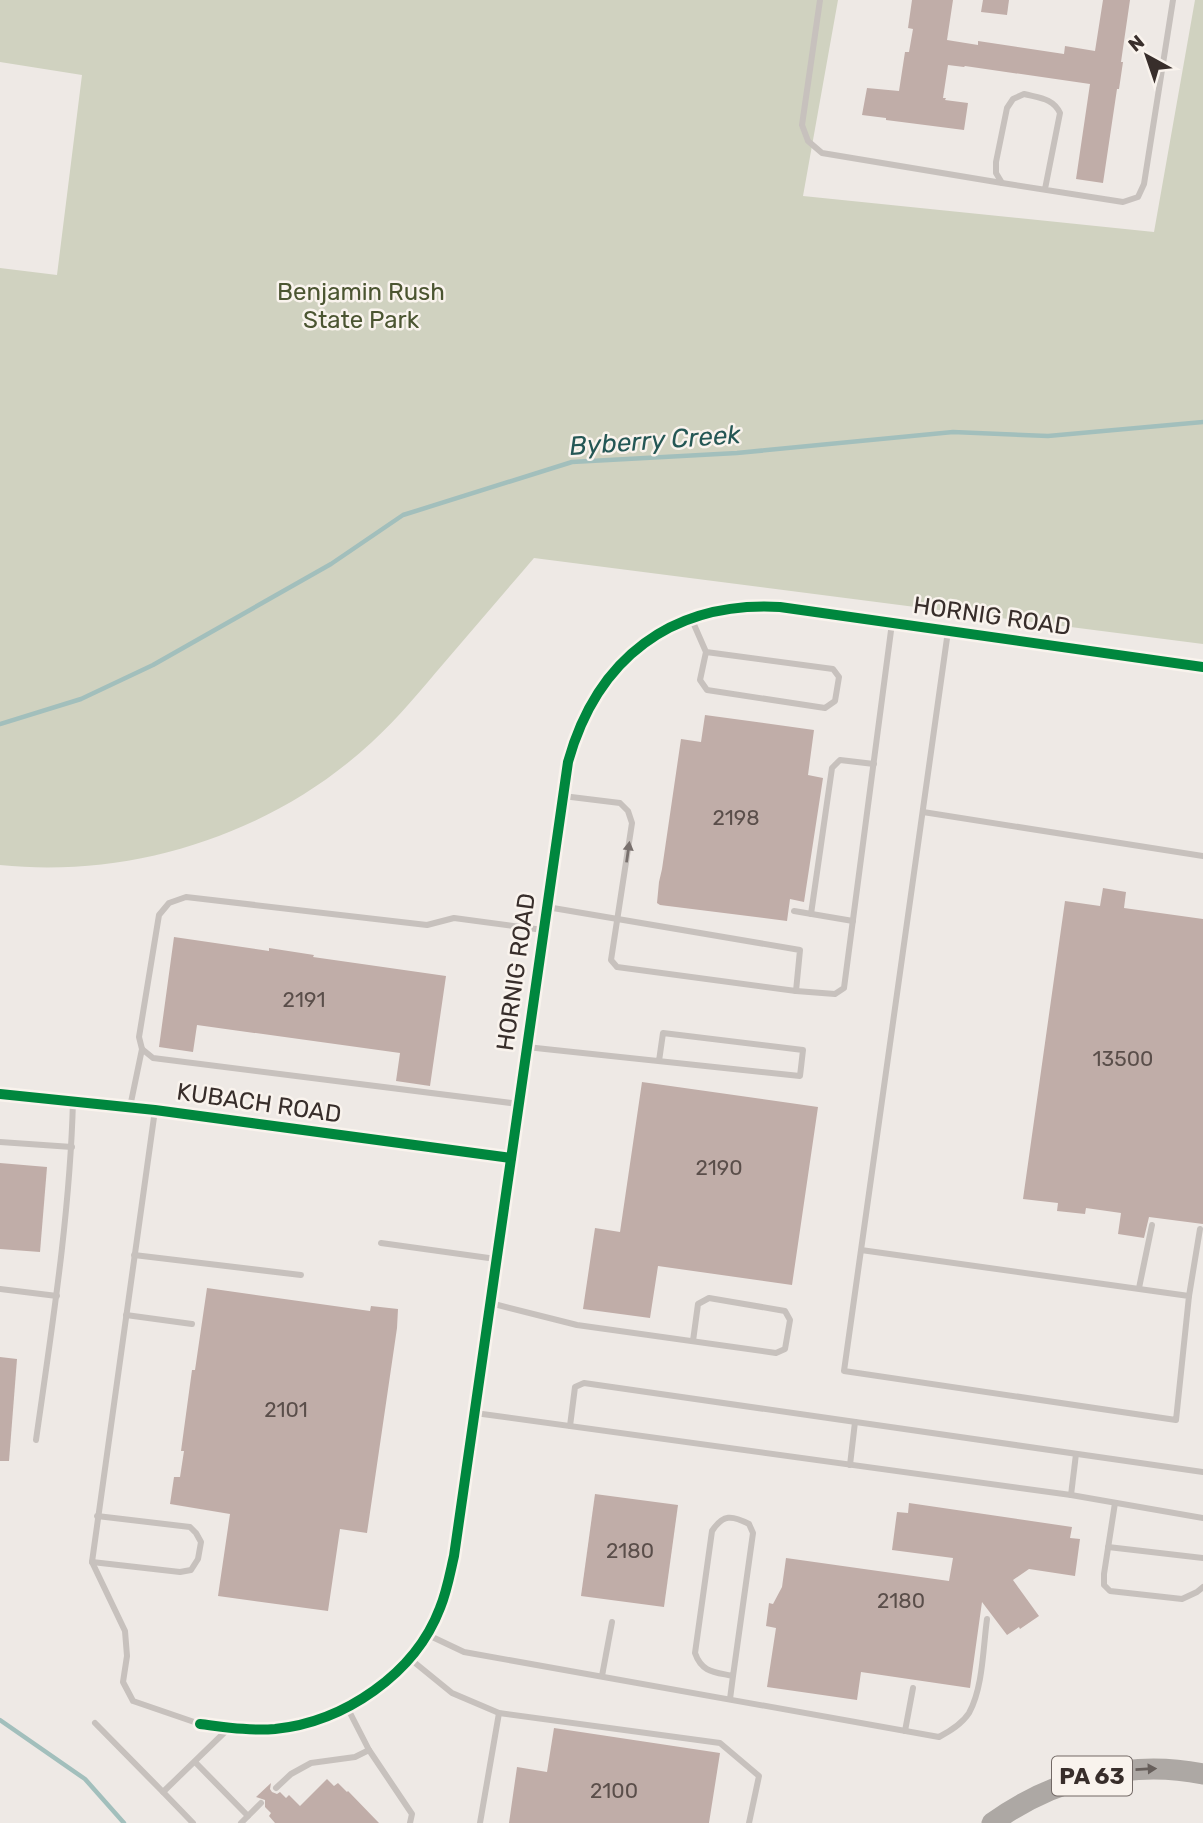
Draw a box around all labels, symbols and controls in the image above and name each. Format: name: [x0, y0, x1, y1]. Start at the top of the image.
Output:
north arrow: [1112, 21, 1182, 91]
text: N: [1124, 30, 1149, 57]
park label: Benjamin Rush State Park: [277, 278, 445, 334]
water label: Byberry Creek: [568, 419, 742, 462]
street label: HORNIG ROAD: [911, 591, 1073, 641]
house number: 2198: [712, 805, 760, 830]
one-way arrow: [623, 841, 634, 863]
street label: HORNIG ROAD: [491, 891, 541, 1053]
house number: 2191: [283, 987, 325, 1012]
house number: 13500: [1093, 1046, 1153, 1071]
street label: KUBACH ROAD: [175, 1078, 343, 1128]
house number: 2190: [695, 1155, 743, 1180]
house number: 2101: [264, 1397, 308, 1422]
house number: 2180: [606, 1538, 654, 1563]
house number: 2180: [877, 1588, 925, 1613]
road number: PA 63: [1052, 1756, 1132, 1796]
one-way arrow: [1135, 1763, 1157, 1774]
house number: 2100: [590, 1778, 638, 1803]

